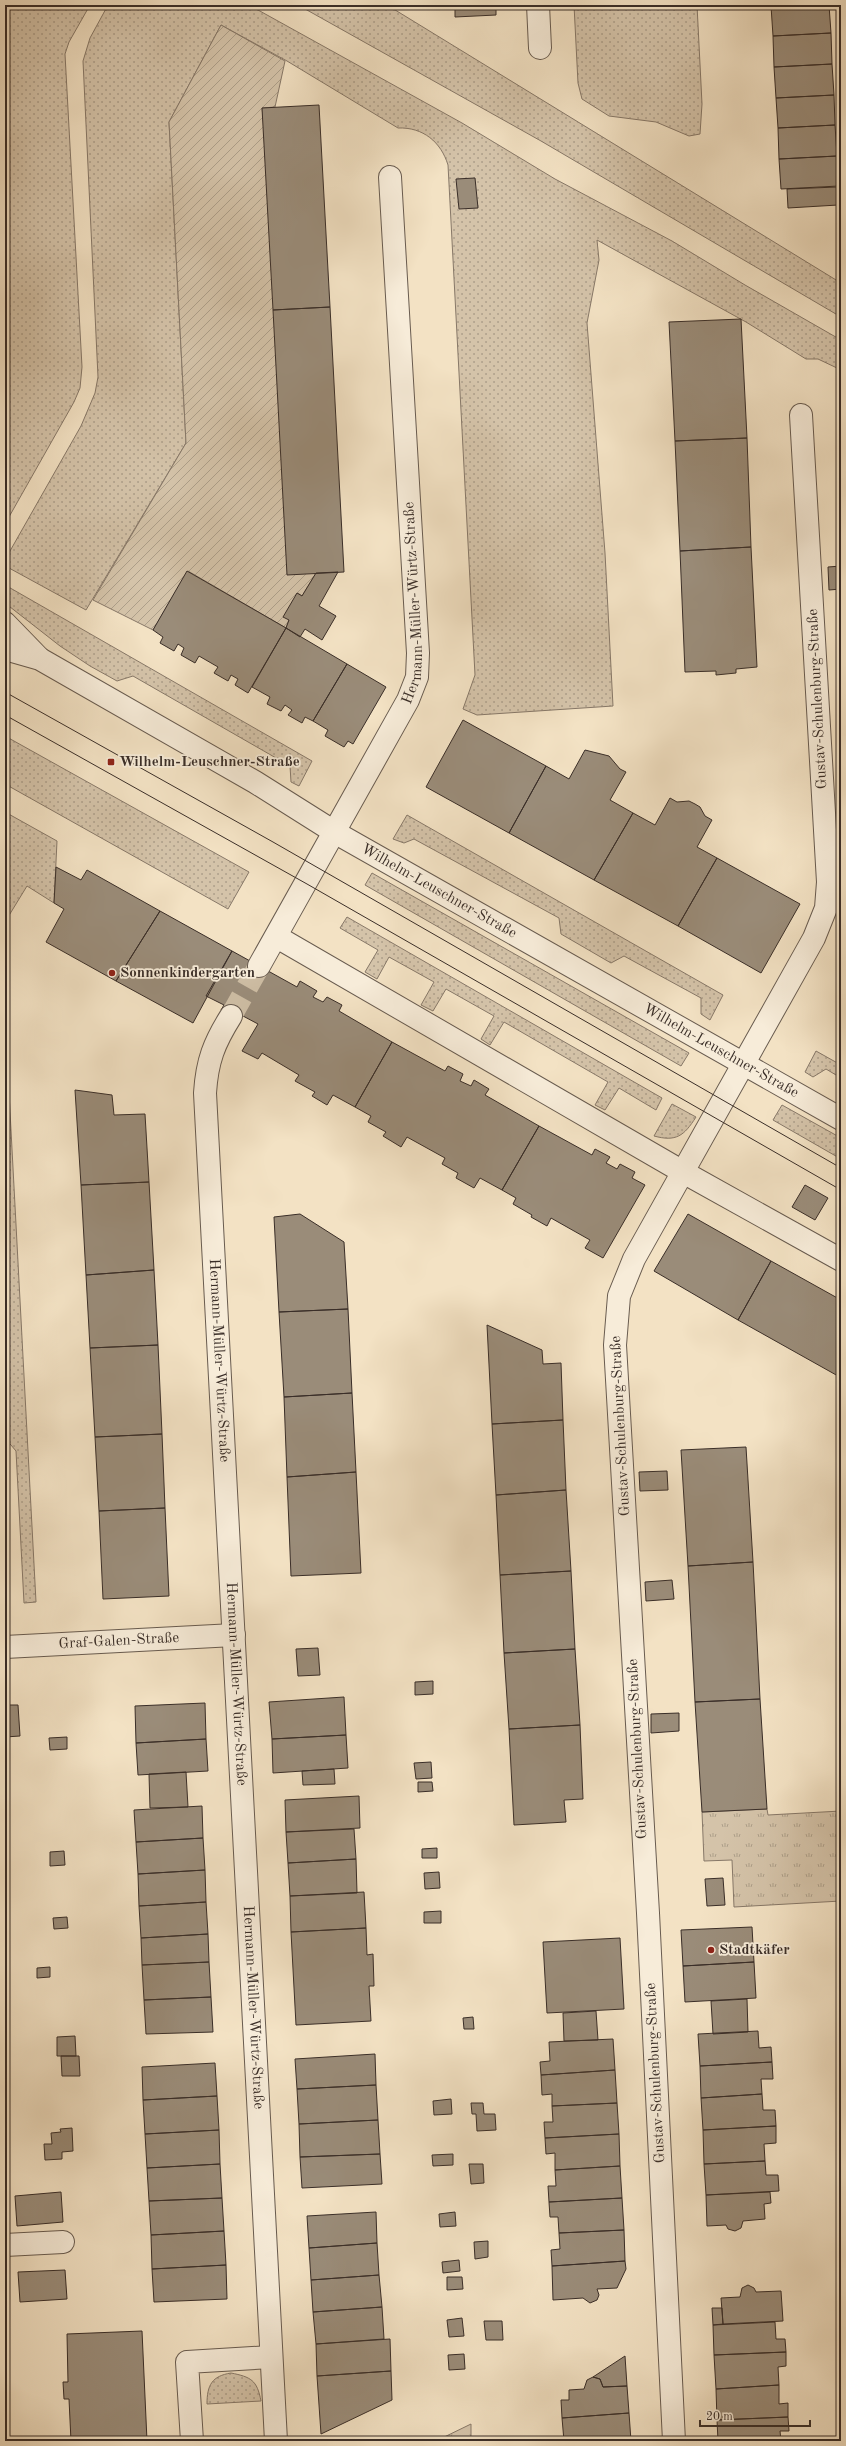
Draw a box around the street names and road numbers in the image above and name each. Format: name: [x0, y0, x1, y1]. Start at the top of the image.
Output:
street label: Hermann-Müller-Würtz-Straße: [400, 501, 426, 706]
street label: Gustav-Schulenburg-Straße: [806, 608, 830, 789]
street label: Wilhelm-Leuschner-Straße: [359, 841, 519, 941]
street label: Wilhelm-Leuschner-Straße: [640, 1001, 801, 1101]
street label: Hermann-Müller-Würtz-Straße: [206, 1258, 232, 1463]
street label: Gustav-Schulenburg-Straße: [609, 1335, 633, 1516]
street label: Hermann-Müller-Würtz-Straße: [223, 1582, 249, 1786]
street label: Graf-Galen-Straße: [58, 1630, 180, 1652]
street label: Gustav-Schulenburg-Straße: [626, 1658, 650, 1839]
street label: Hermann-Müller-Würtz-Straße: [240, 1905, 266, 2110]
street label: Gustav-Schulenburg-Straße: [644, 1982, 668, 2163]

